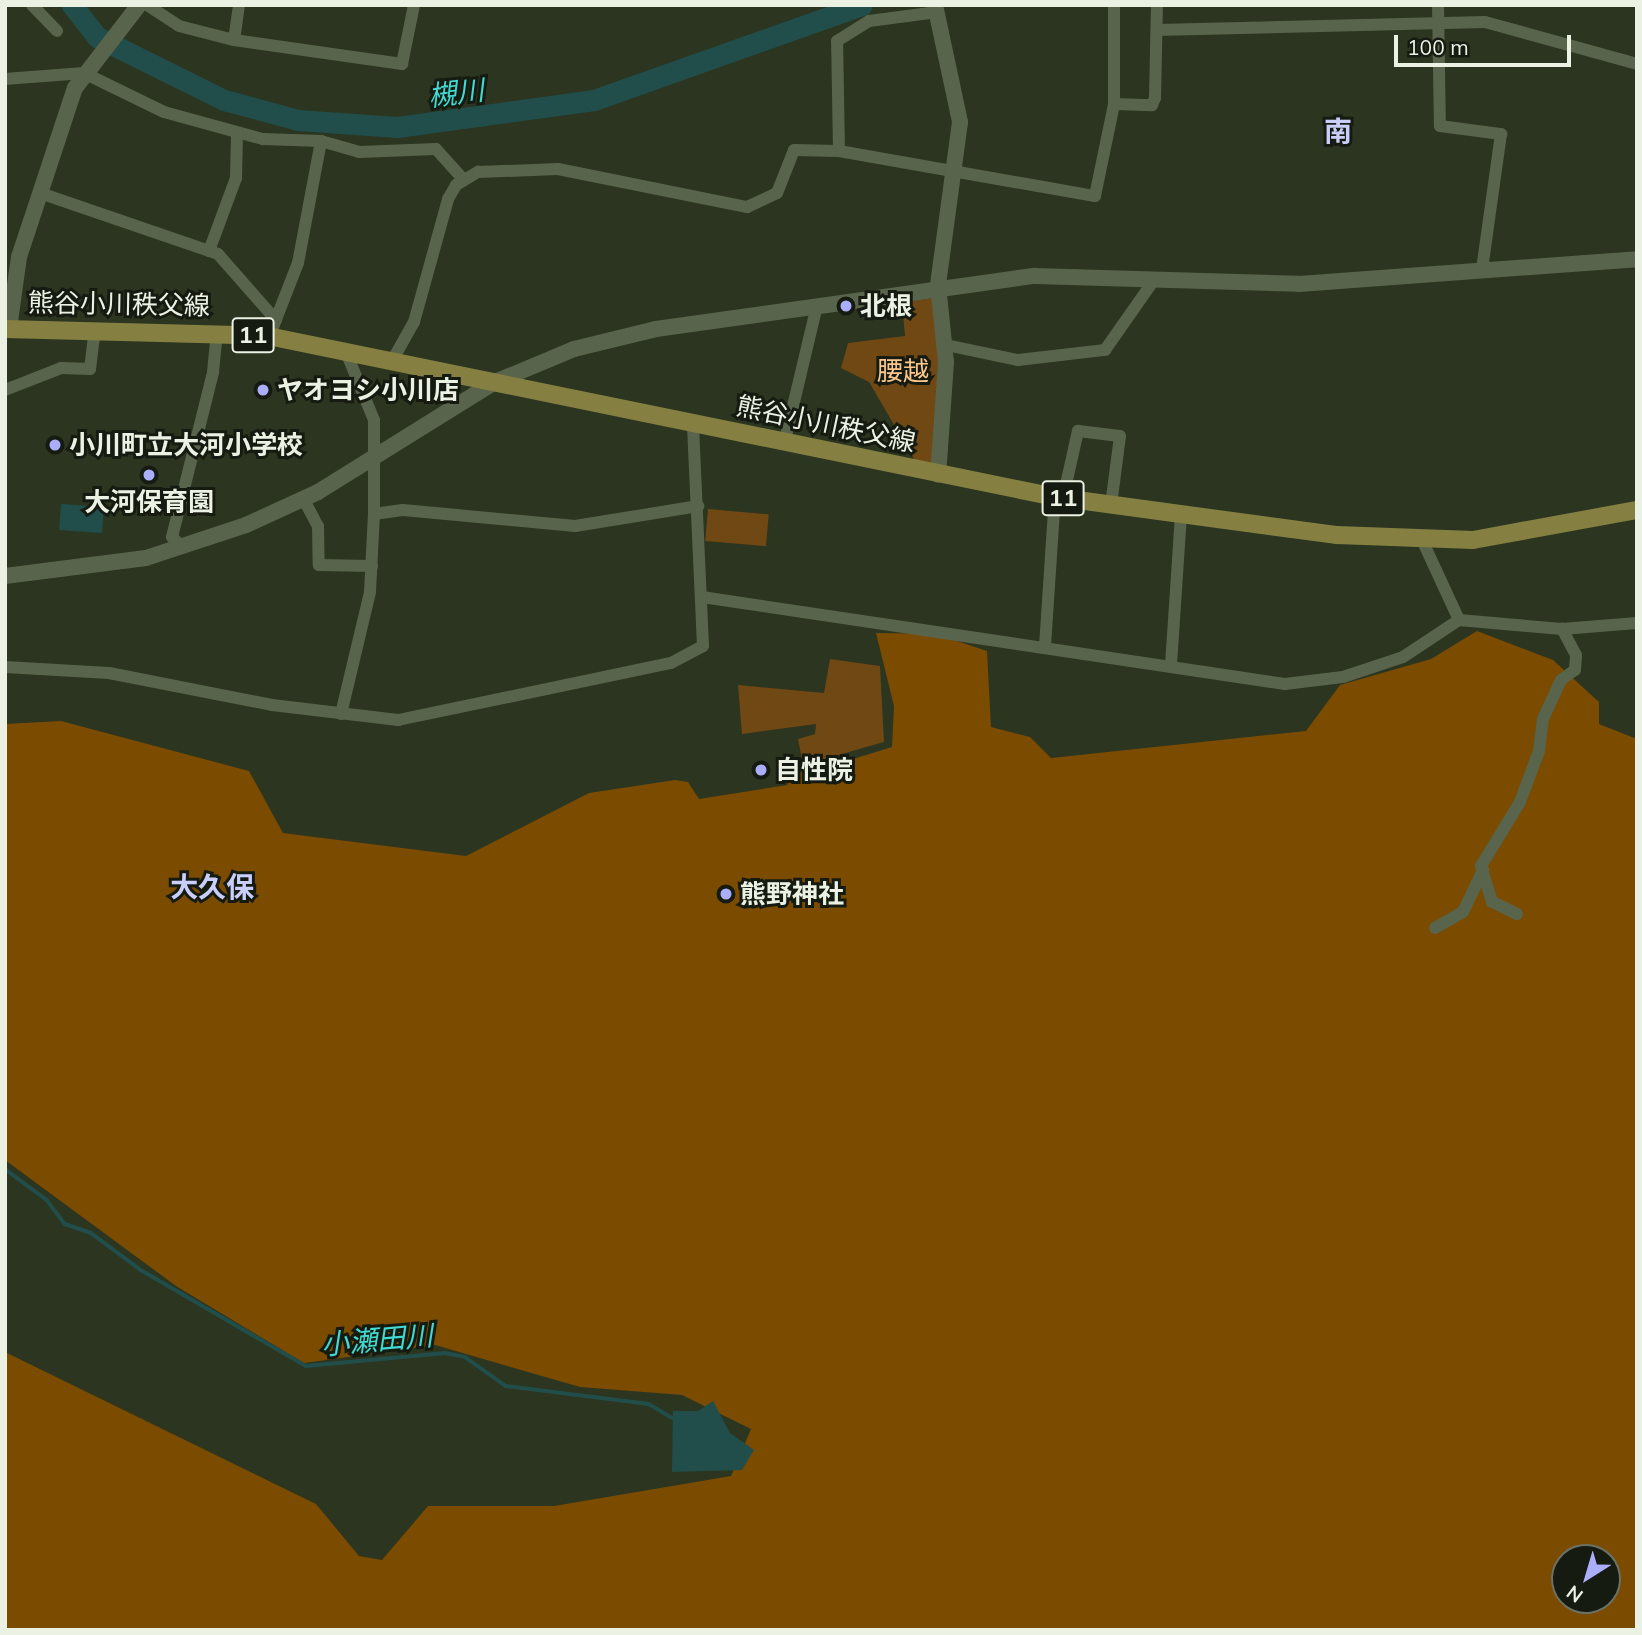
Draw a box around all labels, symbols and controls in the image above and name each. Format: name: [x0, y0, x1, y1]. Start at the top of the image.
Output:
scale bar: [1397, 21, 1574, 65]
text: 100 m: [1407, 34, 1469, 60]
water label: 槻川: [426, 73, 486, 113]
district label: 南: [1324, 114, 1352, 148]
street label: 熊谷小川秩父線: [28, 287, 210, 321]
place label: 北根: [860, 290, 912, 322]
marker: 北根: [838, 298, 854, 314]
road number: 11: [230, 314, 276, 356]
park label: 腰越: [877, 355, 929, 387]
place label: ヤオヨシ小川店: [277, 374, 459, 406]
marker: ヤオヨシ小川店: [255, 382, 271, 398]
street label: 熊谷小川秩父線: [734, 390, 918, 458]
place label: 小川町立大河小学校: [69, 429, 303, 461]
marker: 小川町立大河小学校: [47, 437, 63, 453]
marker: 大河保育園: [141, 467, 157, 483]
road number: 11: [1040, 477, 1086, 518]
place label: 大河保育園: [84, 486, 214, 518]
place label: 自性院: [775, 754, 853, 786]
marker: 自性院: [753, 762, 769, 778]
district label: 大久保: [170, 870, 254, 904]
place label: 熊野神社: [740, 878, 844, 910]
marker: 熊野神社: [718, 886, 734, 902]
water label: 小瀬田川: [320, 1318, 434, 1362]
north arrow: [1551, 1544, 1621, 1614]
text: N: [1562, 1580, 1588, 1608]

